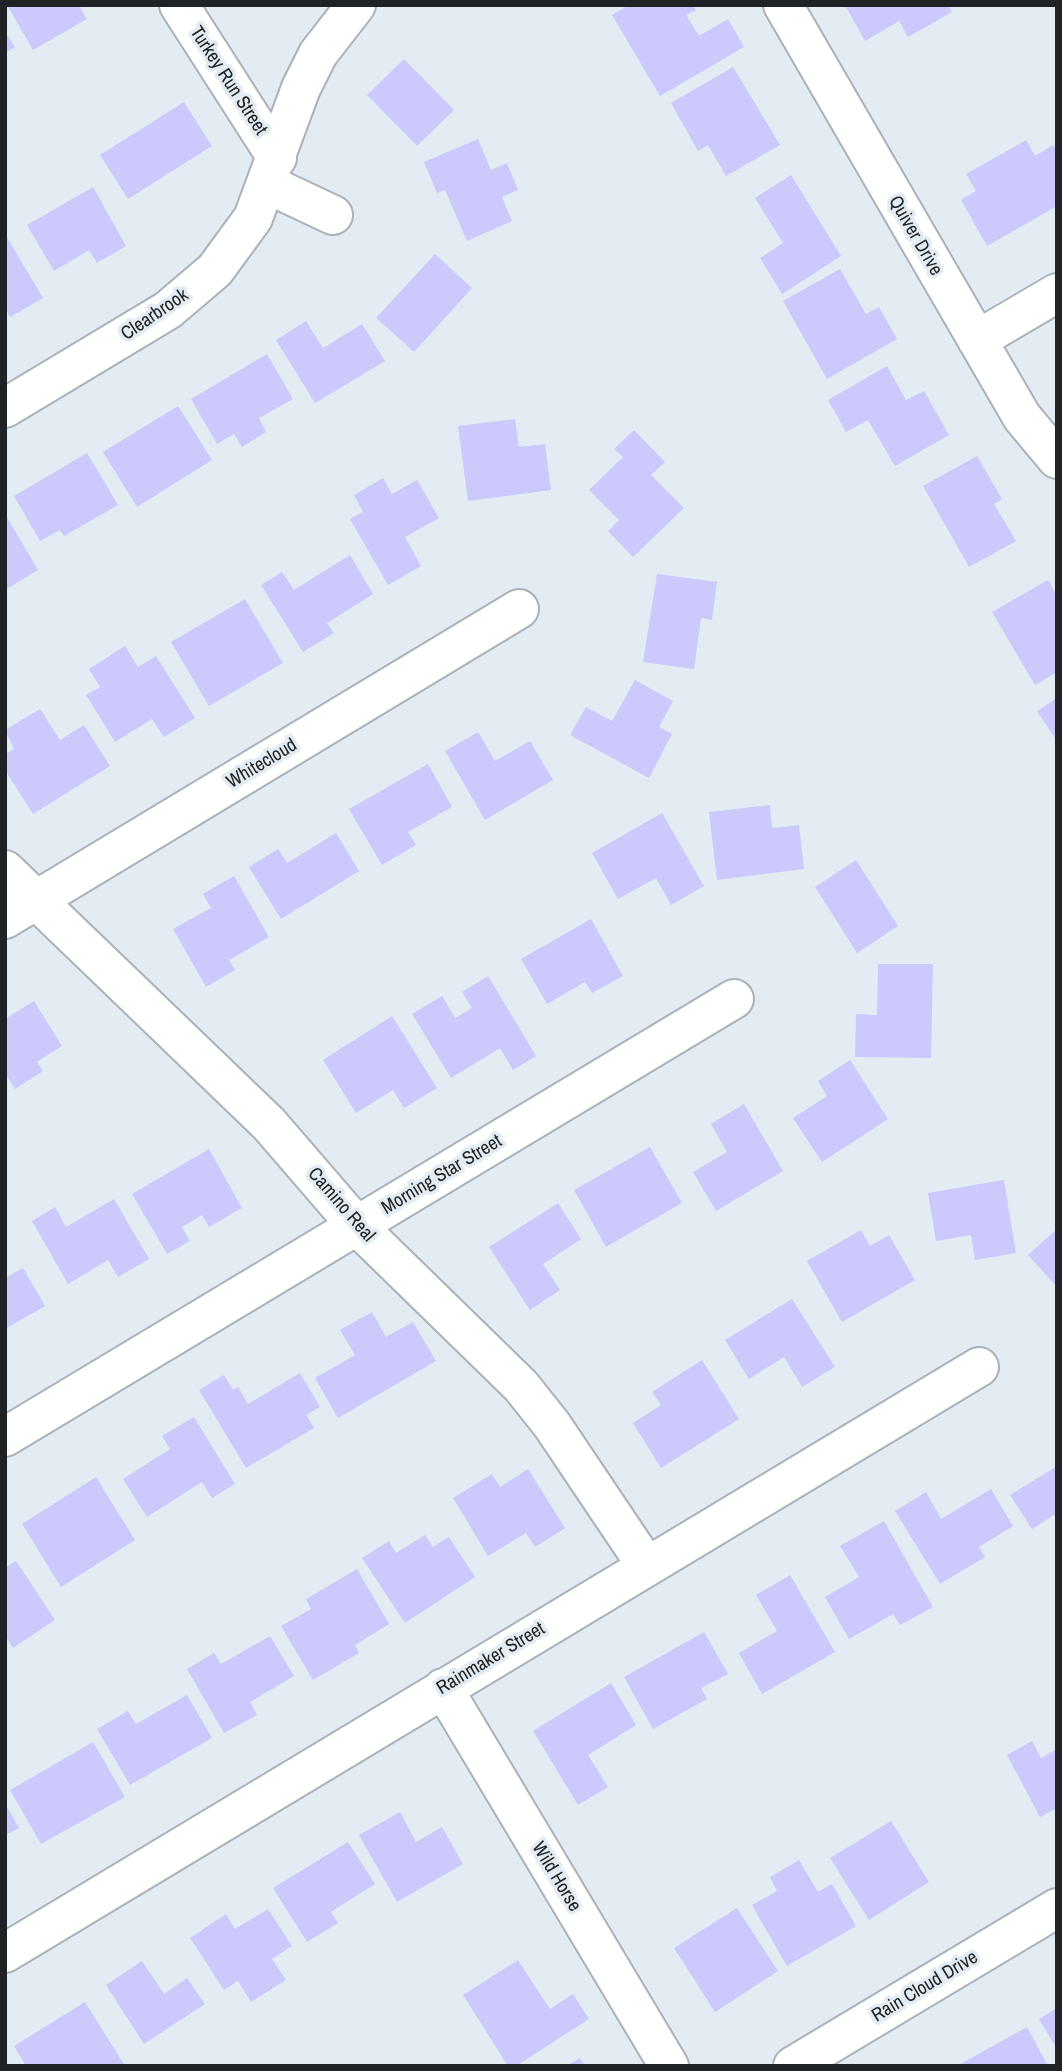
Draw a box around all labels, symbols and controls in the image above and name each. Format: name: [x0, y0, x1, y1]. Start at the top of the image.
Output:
street label: Turkey Run Street: [184, 22, 272, 140]
street label: Quiver Drive: [883, 192, 947, 280]
street label: Clearbrook: [117, 284, 193, 346]
street label: Whitecloud: [223, 734, 301, 794]
street label: Morning Star Street: [378, 1130, 506, 1220]
street label: Camino Real: [303, 1163, 379, 1247]
street label: Rainmaker Street: [433, 1618, 549, 1700]
street label: Wild Horse: [526, 1838, 586, 1916]
street label: Rain Cloud Drive: [868, 1946, 982, 2028]

